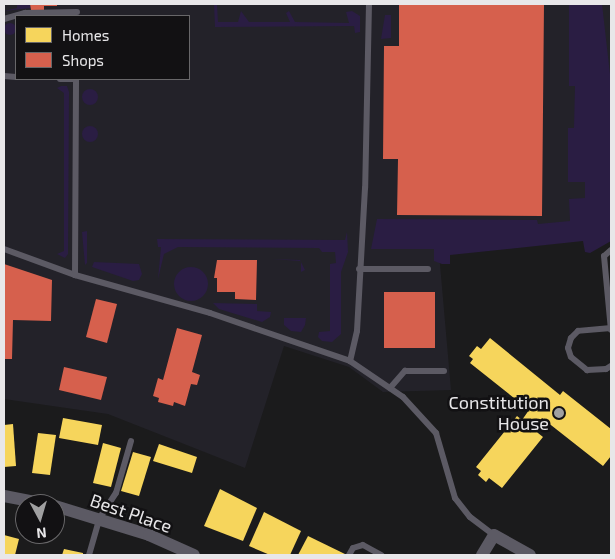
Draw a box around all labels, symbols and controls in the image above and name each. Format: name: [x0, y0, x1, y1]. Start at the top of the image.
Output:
legend: [15, 15, 190, 80]
text: Homes: [62, 26, 109, 44]
text: Shops: [62, 51, 104, 69]
place label: Constitution House: [448, 392, 549, 434]
marker: Constitution House: [553, 407, 565, 419]
street label: Best Place: [87, 489, 175, 537]
north arrow: [15, 494, 65, 544]
text: N: [36, 524, 47, 542]

